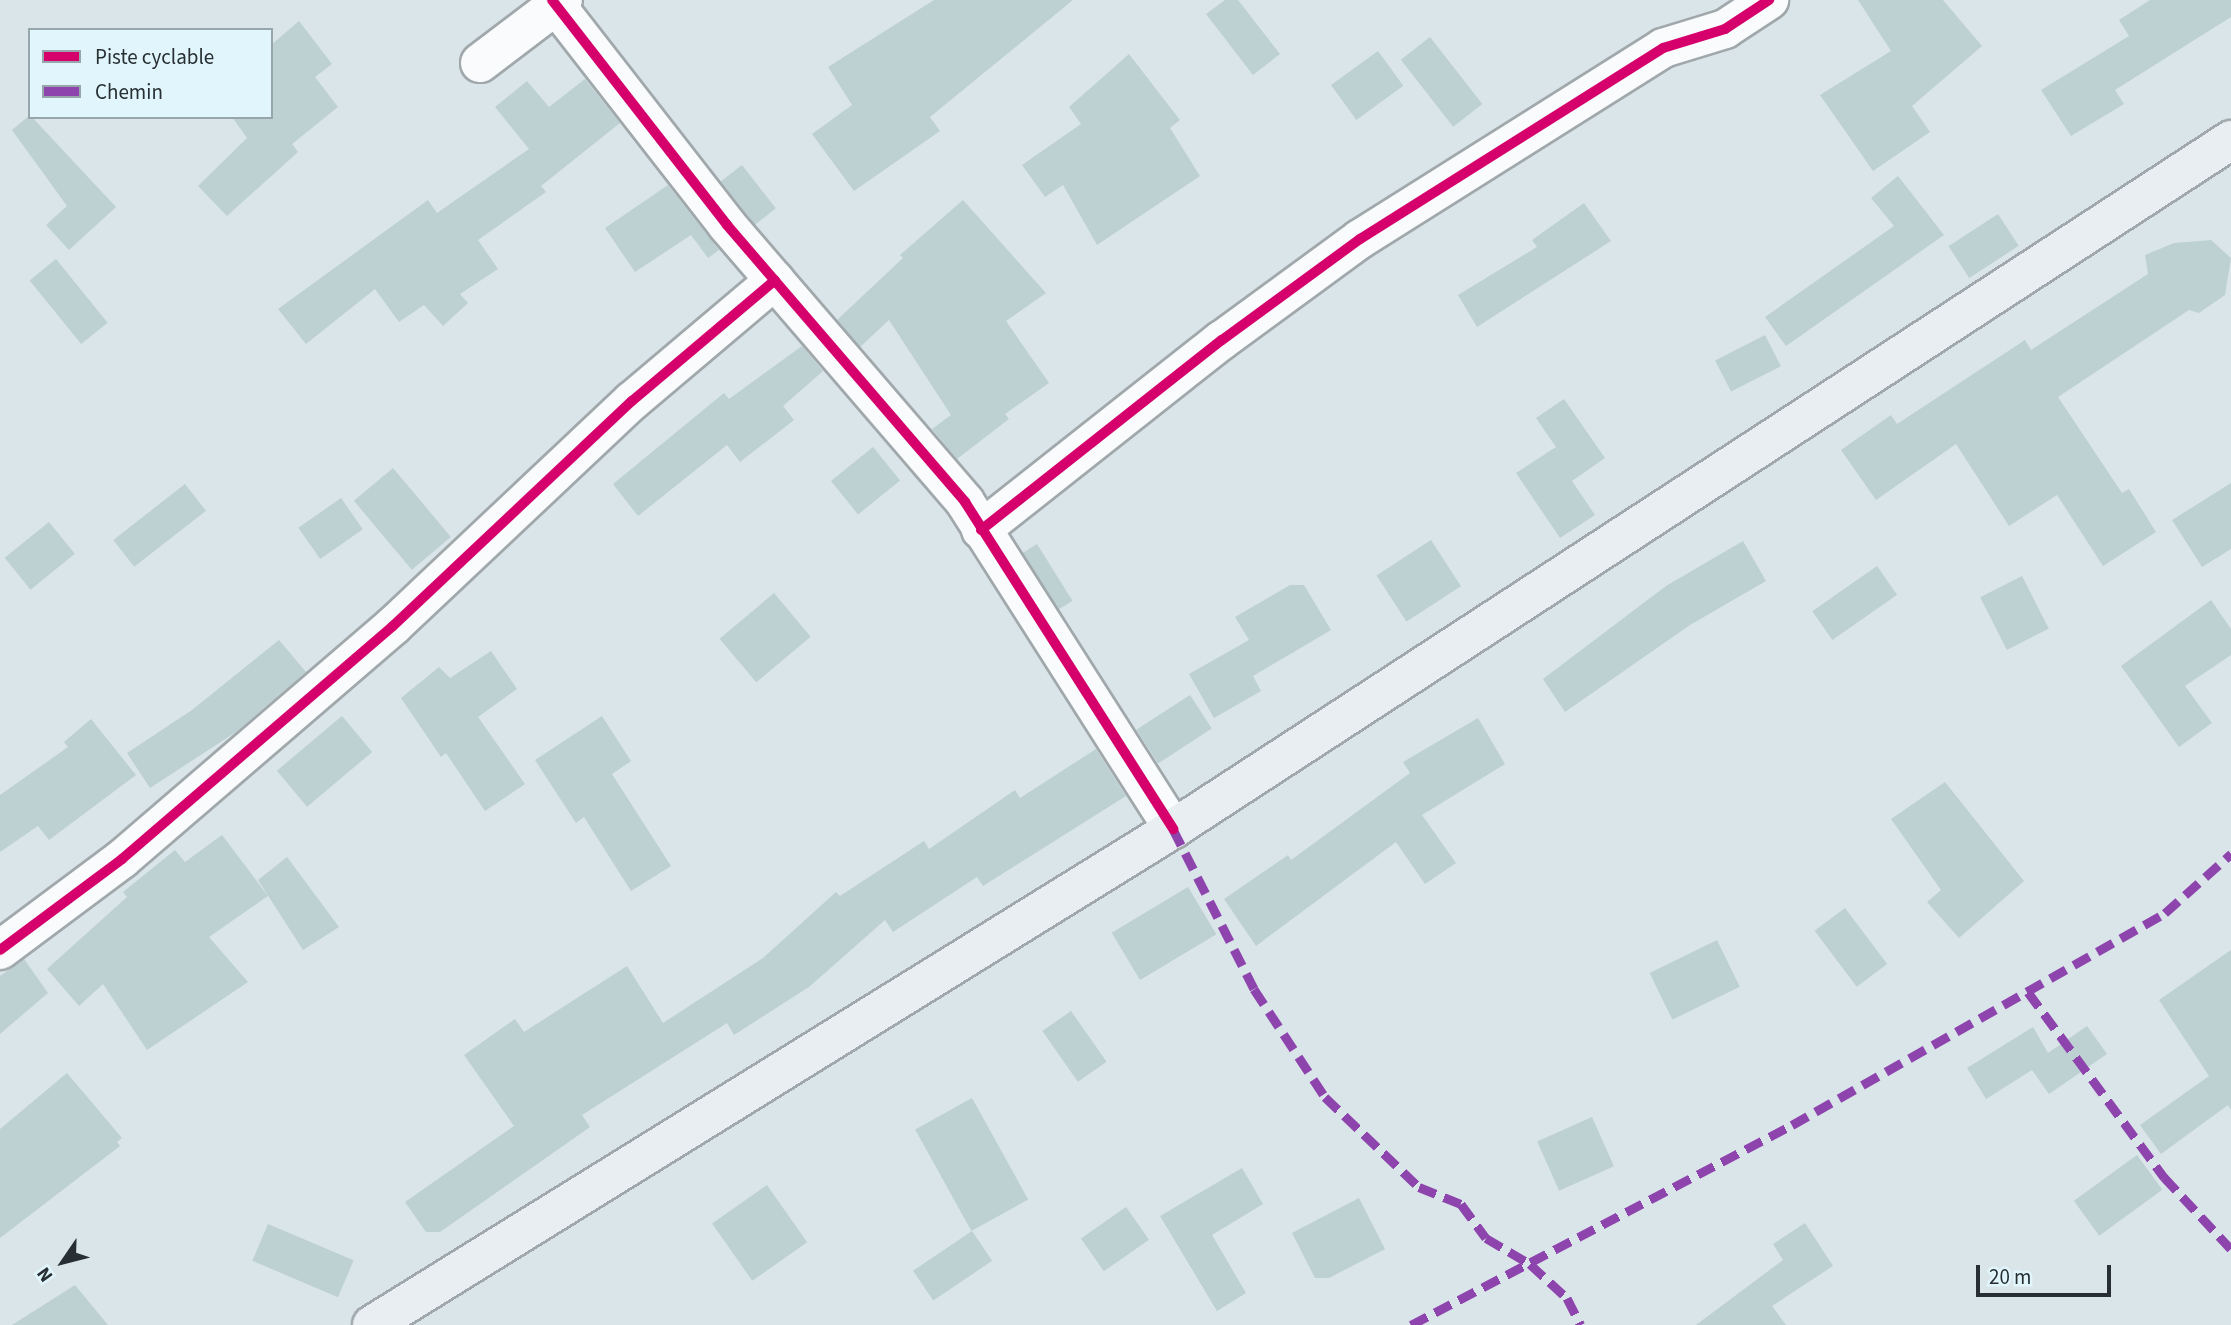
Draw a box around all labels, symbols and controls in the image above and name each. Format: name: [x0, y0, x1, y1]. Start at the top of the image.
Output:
legend: [28, 28, 273, 119]
text: Piste cyclable: [95, 42, 214, 72]
text: Chemin: [95, 77, 163, 107]
north arrow: [28, 1227, 98, 1297]
scale bar: [1979, 1252, 2114, 1296]
text: N: [31, 1261, 60, 1287]
text: 20 m: [1989, 1262, 2031, 1292]

